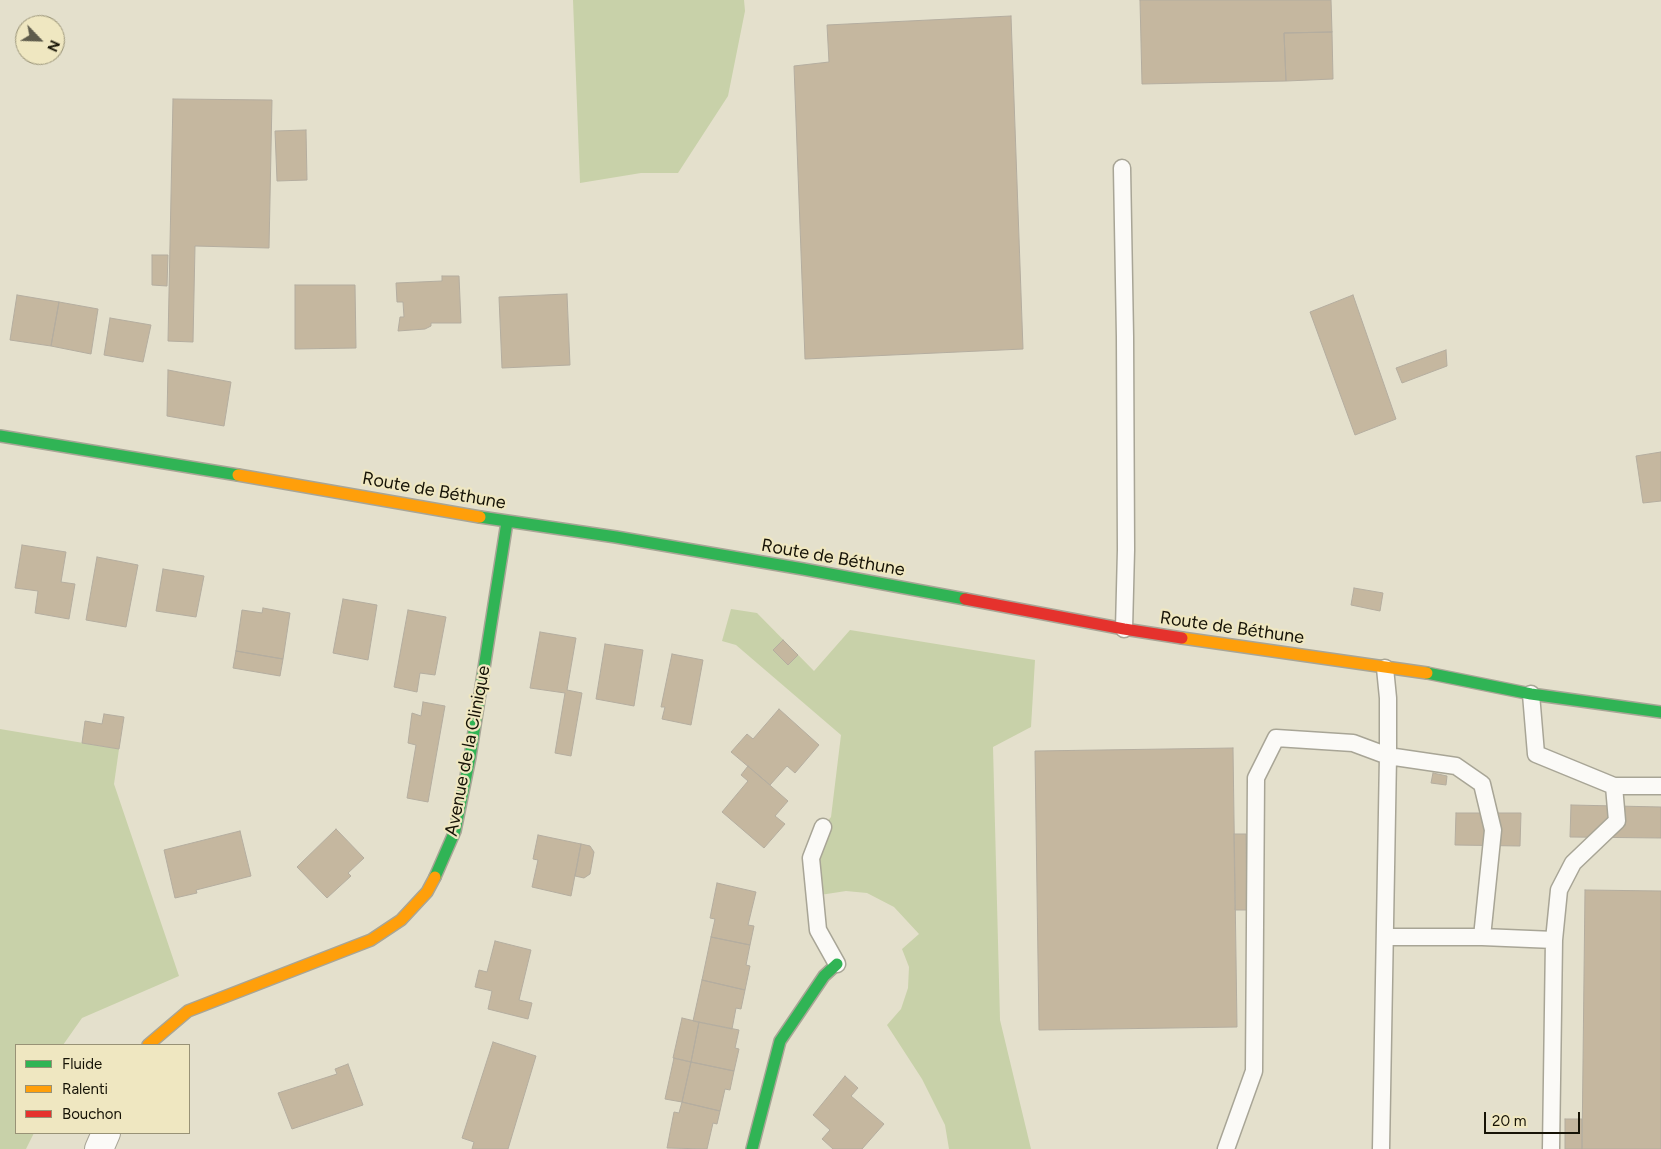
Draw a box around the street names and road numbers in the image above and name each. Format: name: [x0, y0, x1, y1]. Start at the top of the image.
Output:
street label: Route de Béthune: [361, 468, 507, 514]
street label: Route de Béthune: [760, 535, 906, 581]
street label: Route de Béthune: [1159, 607, 1305, 649]
street label: Avenue de la Clinique: [441, 664, 495, 838]

